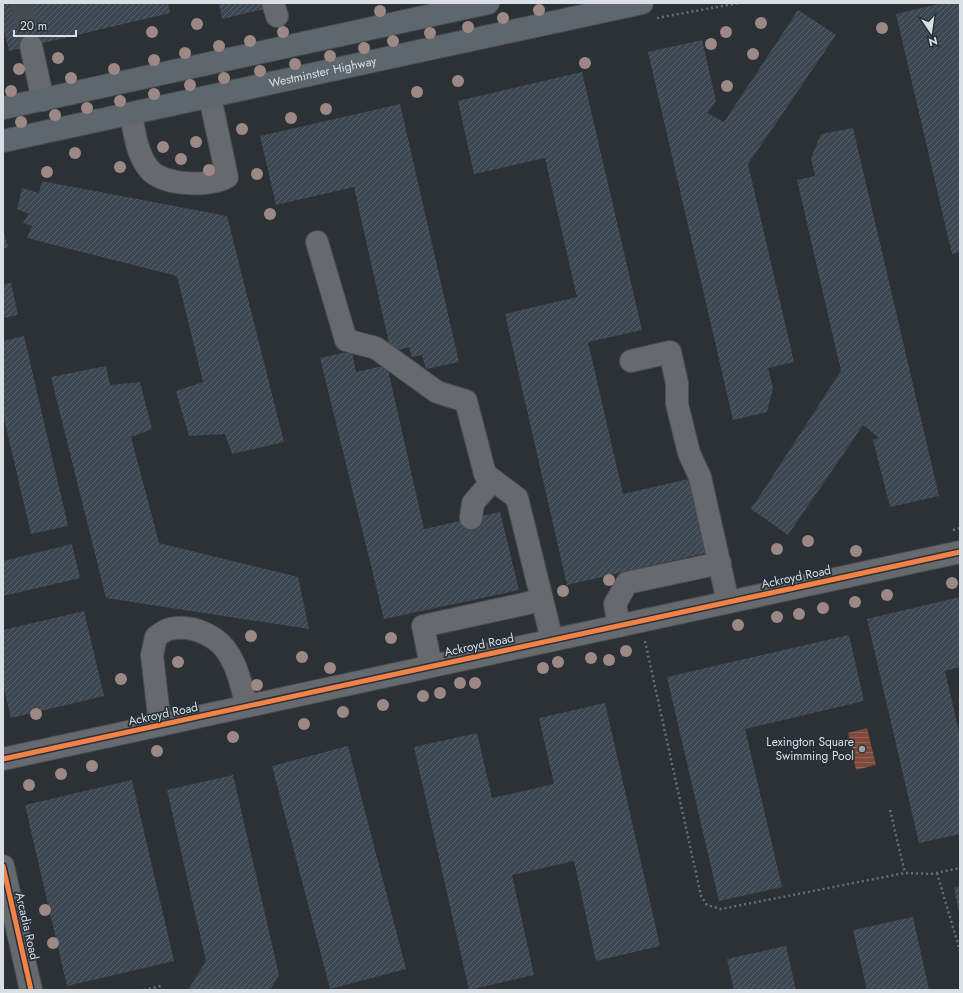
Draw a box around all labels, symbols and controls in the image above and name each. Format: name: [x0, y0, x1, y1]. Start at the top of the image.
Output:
scale bar: [14, 12, 76, 38]
north arrow: [911, 12, 951, 52]
text: 20 m: [20, 17, 47, 35]
text: N: [927, 33, 939, 51]
street label: Westminster Highway: [267, 51, 379, 92]
street label: Ackroyd Road: [759, 561, 833, 593]
street label: Ackroyd Road: [442, 629, 516, 661]
street label: Ackroyd Road: [126, 698, 200, 730]
place label: Lexington Square Swimming Pool: [766, 733, 854, 765]
marker: Lexington Square Swimming Pool: [857, 744, 867, 754]
street label: Arcadia Road: [11, 891, 43, 961]

